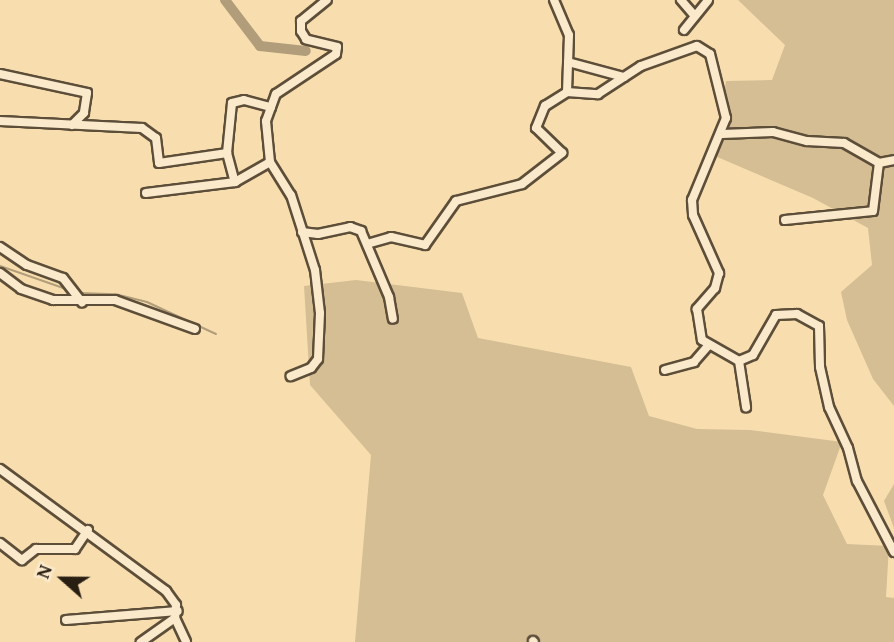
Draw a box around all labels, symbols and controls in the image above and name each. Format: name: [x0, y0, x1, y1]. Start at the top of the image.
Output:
north arrow: [28, 544, 98, 614]
text: N: [28, 561, 59, 582]

